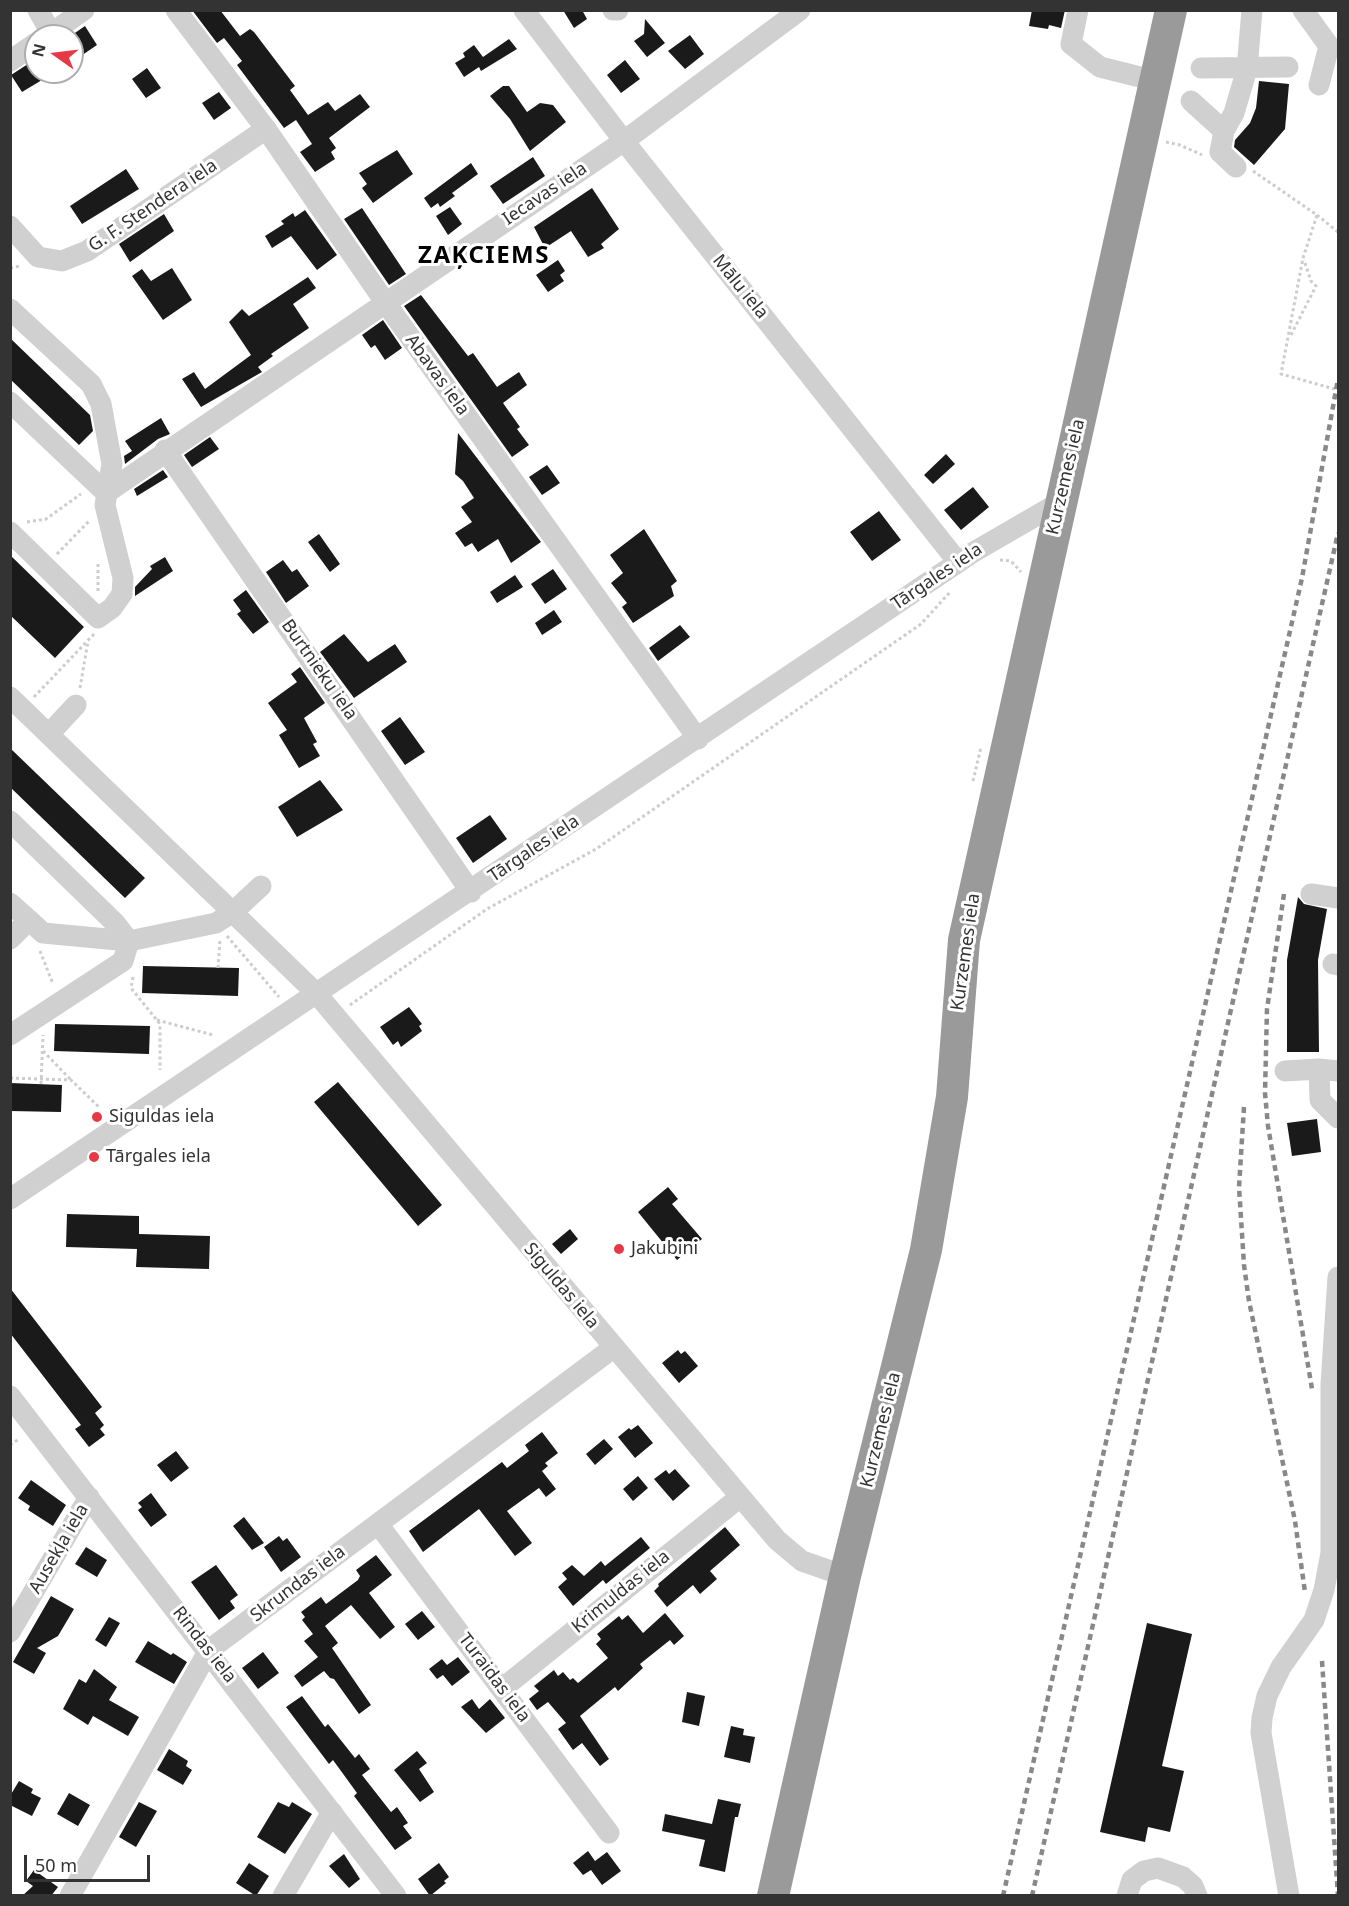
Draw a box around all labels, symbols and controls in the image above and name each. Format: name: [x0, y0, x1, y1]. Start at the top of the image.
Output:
north arrow: [24, 24, 84, 84]
text: N: [26, 41, 51, 59]
street label: G. F. Stendera iela: [85, 155, 221, 257]
street label: Iecavas iela: [499, 158, 591, 230]
district label: ZAĶCIEMS: [418, 242, 550, 270]
street label: Mālu iela: [708, 251, 772, 323]
street label: Abavas iela: [400, 330, 474, 420]
street label: Kurzemes iela: [1042, 417, 1090, 537]
street label: Tārgales iela: [888, 539, 986, 615]
street label: Burtnieku iela: [276, 616, 362, 724]
street label: Tārgales iela: [485, 811, 583, 887]
street label: Kurzemes iela: [947, 892, 985, 1012]
place label: Siguldas iela: [109, 1106, 214, 1128]
marker: Siguldas iela: [90, 1110, 104, 1124]
place label: Tārgales iela: [106, 1146, 211, 1168]
marker: Tārgales iela: [87, 1150, 101, 1164]
place label: Jakubini: [631, 1238, 698, 1260]
street label: Siguldas iela: [519, 1239, 603, 1333]
marker: Jakubini: [612, 1242, 626, 1256]
street label: Kurzemes iela: [856, 1370, 906, 1490]
street label: Ausekļa iela: [25, 1500, 93, 1598]
street label: Skrundas iela: [246, 1541, 350, 1627]
street label: Krimuldas iela: [568, 1546, 674, 1638]
street label: Rindas iela: [167, 1603, 241, 1687]
street label: Turaidas iela: [453, 1629, 535, 1727]
scale bar: [27, 1843, 153, 1881]
text: 50 m: [35, 1853, 77, 1877]

